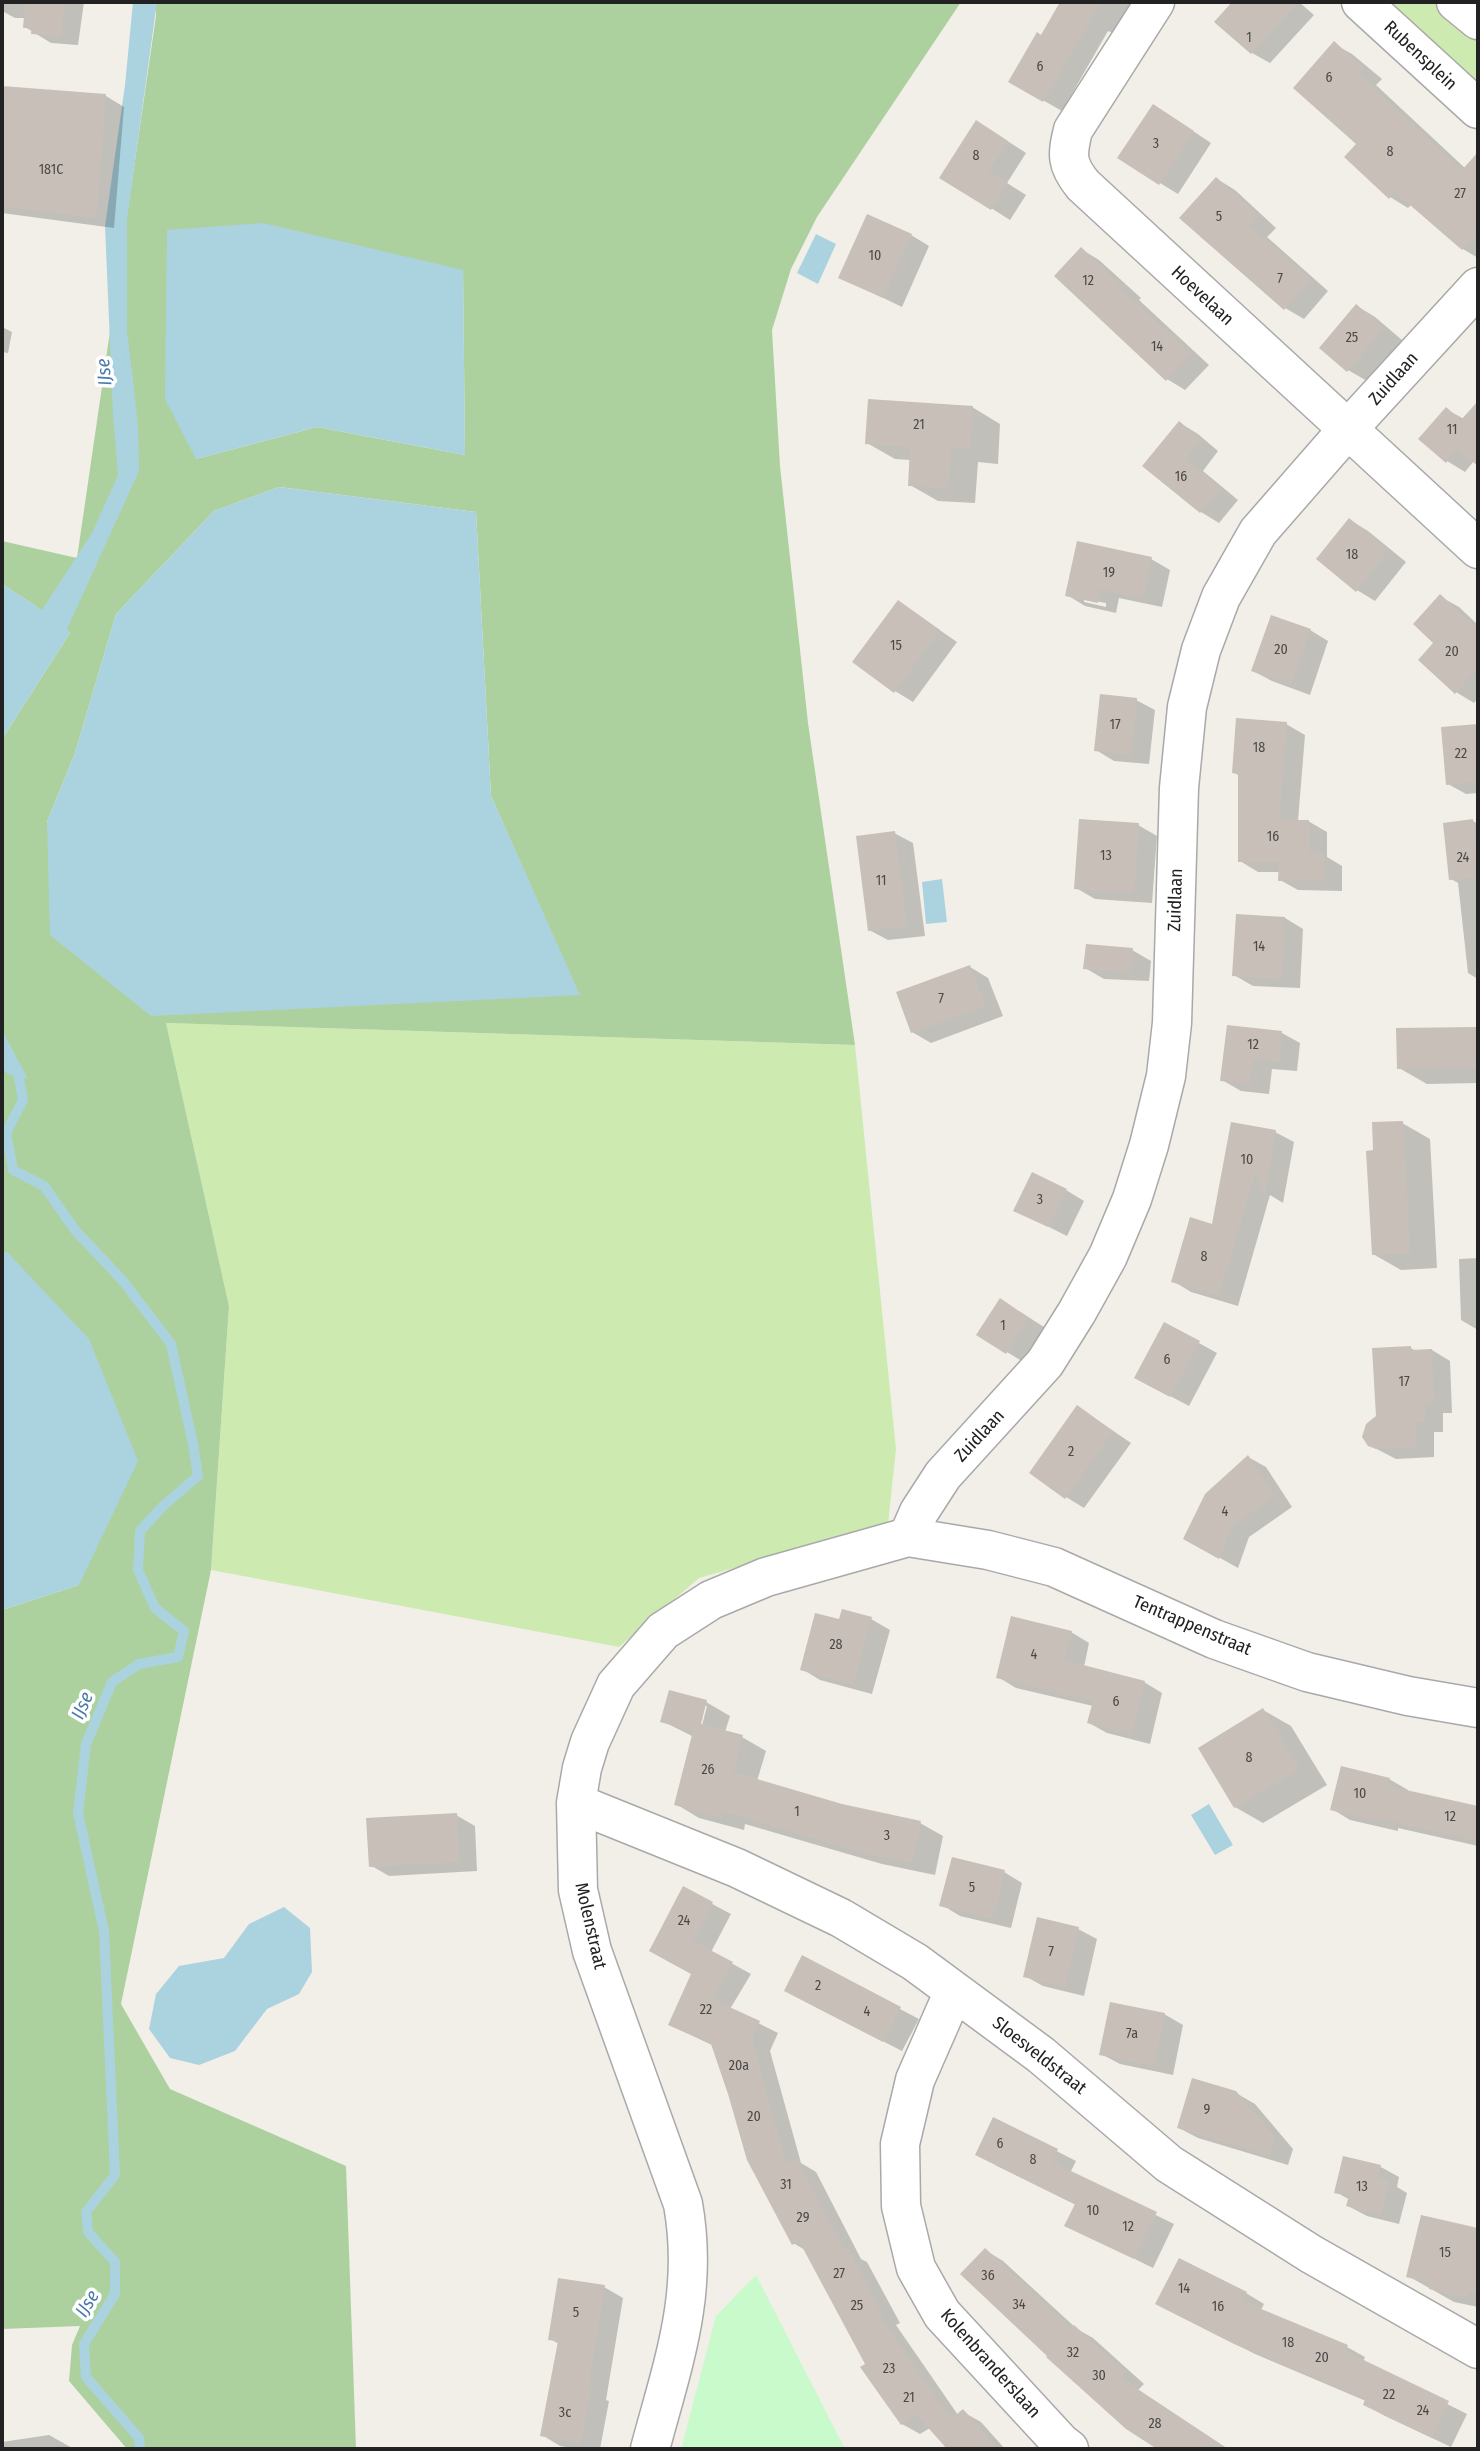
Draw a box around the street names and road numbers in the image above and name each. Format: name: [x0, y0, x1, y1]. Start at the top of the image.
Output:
street label: Rubensplein: [1379, 17, 1461, 95]
street label: Hoevelaan: [1166, 262, 1238, 330]
street label: Zuidlaan: [1365, 348, 1423, 410]
street label: Zuidlaan: [1164, 868, 1188, 932]
street label: Zuidlaan: [950, 1405, 1010, 1467]
street label: Tentrappenstraat: [1130, 1591, 1254, 1661]
street label: Molenstraat: [570, 1881, 610, 1971]
street label: Sloesveldstraat: [988, 2013, 1090, 2099]
street label: Kolenbranderslaan: [935, 2305, 1045, 2423]

